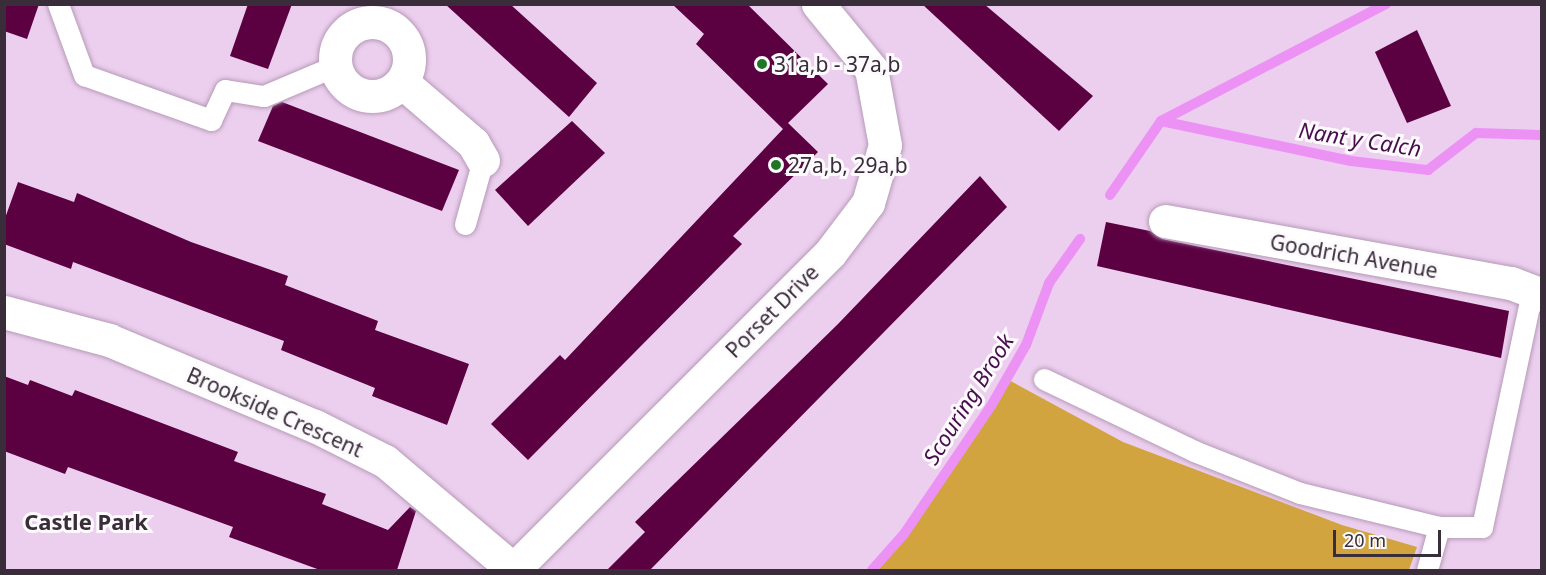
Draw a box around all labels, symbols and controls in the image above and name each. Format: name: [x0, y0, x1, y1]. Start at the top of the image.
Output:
place label: 31a,b - 37a,b: [774, 51, 900, 77]
marker: 31a,b - 37a,b: [755, 57, 769, 71]
water label: Nant y Calch: [1297, 116, 1423, 162]
place label: 27a,b, 29a,b: [788, 152, 908, 178]
marker: 27a,b, 29a,b: [769, 158, 783, 172]
street label: Goodrich Avenue: [1268, 229, 1440, 283]
street label: Porset Drive: [720, 259, 824, 363]
water label: Scouring Brook: [917, 329, 1019, 469]
street label: Brookside Crescent: [183, 362, 367, 462]
district label: Castle Park: [24, 509, 148, 535]
scale bar: [1336, 518, 1444, 556]
text: 20 m: [1344, 528, 1386, 552]

